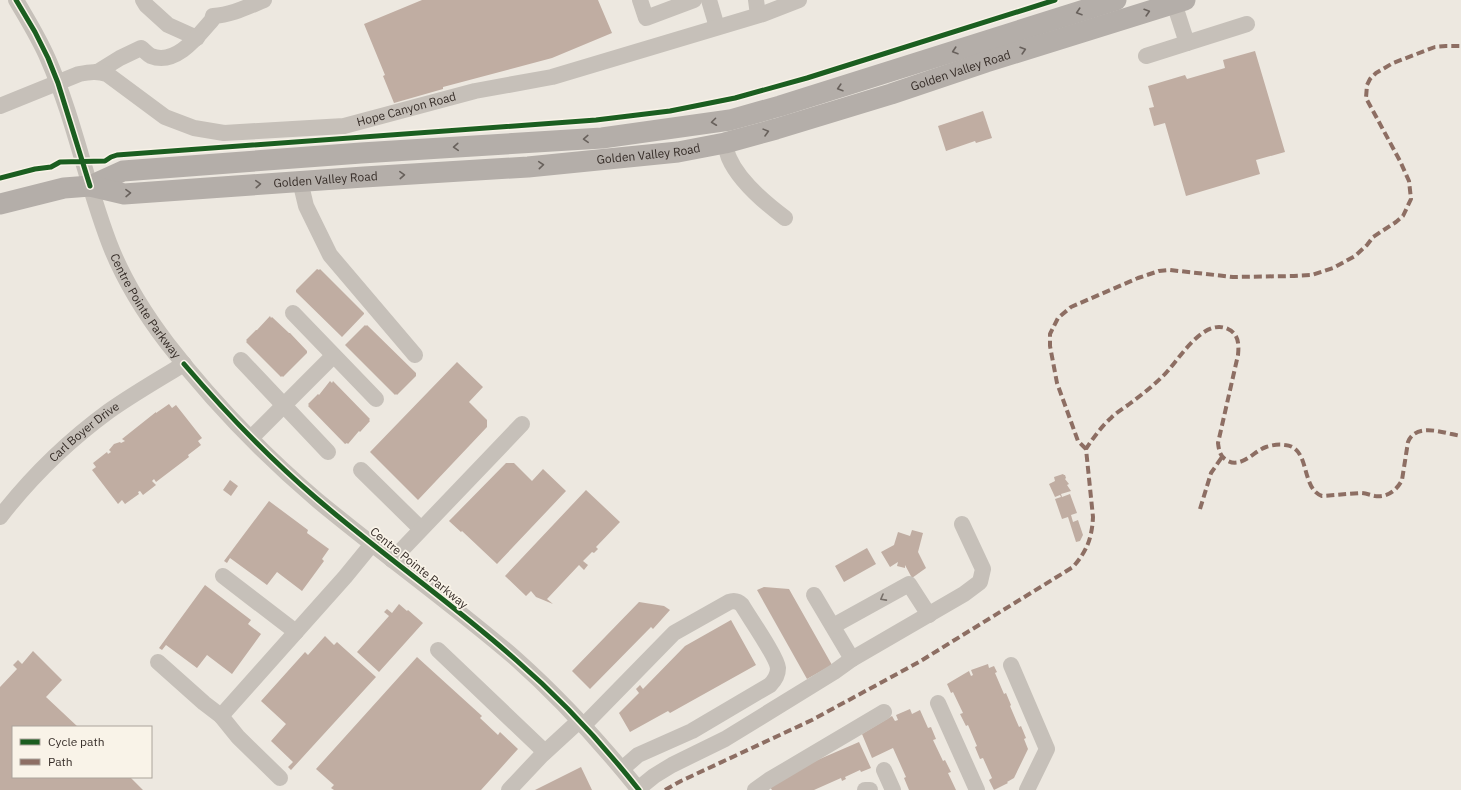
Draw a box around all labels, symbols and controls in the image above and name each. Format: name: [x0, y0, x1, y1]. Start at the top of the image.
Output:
one-way arrow: [1076, 7, 1083, 16]
one-way arrow: [1144, 8, 1151, 17]
one-way arrow: [952, 46, 959, 55]
one-way arrow: [1020, 46, 1027, 55]
street label: Golden Valley Road: [909, 47, 1012, 94]
one-way arrow: [836, 83, 843, 91]
street label: Hope Canyon Road: [355, 88, 458, 129]
one-way arrow: [711, 117, 717, 126]
one-way arrow: [762, 128, 769, 137]
one-way arrow: [583, 134, 589, 143]
street label: Golden Valley Road: [596, 140, 702, 167]
one-way arrow: [453, 143, 459, 152]
one-way arrow: [538, 161, 544, 170]
street label: Golden Valley Road: [273, 168, 378, 190]
one-way arrow: [399, 170, 405, 179]
one-way arrow: [255, 180, 261, 189]
one-way arrow: [125, 189, 131, 198]
street label: Centre Pointe Parkway: [107, 251, 184, 361]
street label: Carl Boyer Drive: [46, 398, 122, 465]
street label: Centre Pointe Parkway: [367, 523, 471, 612]
one-way arrow: [880, 594, 887, 601]
legend: [12, 726, 152, 778]
text: Cycle path: [48, 734, 105, 749]
text: Path: [48, 754, 73, 769]

